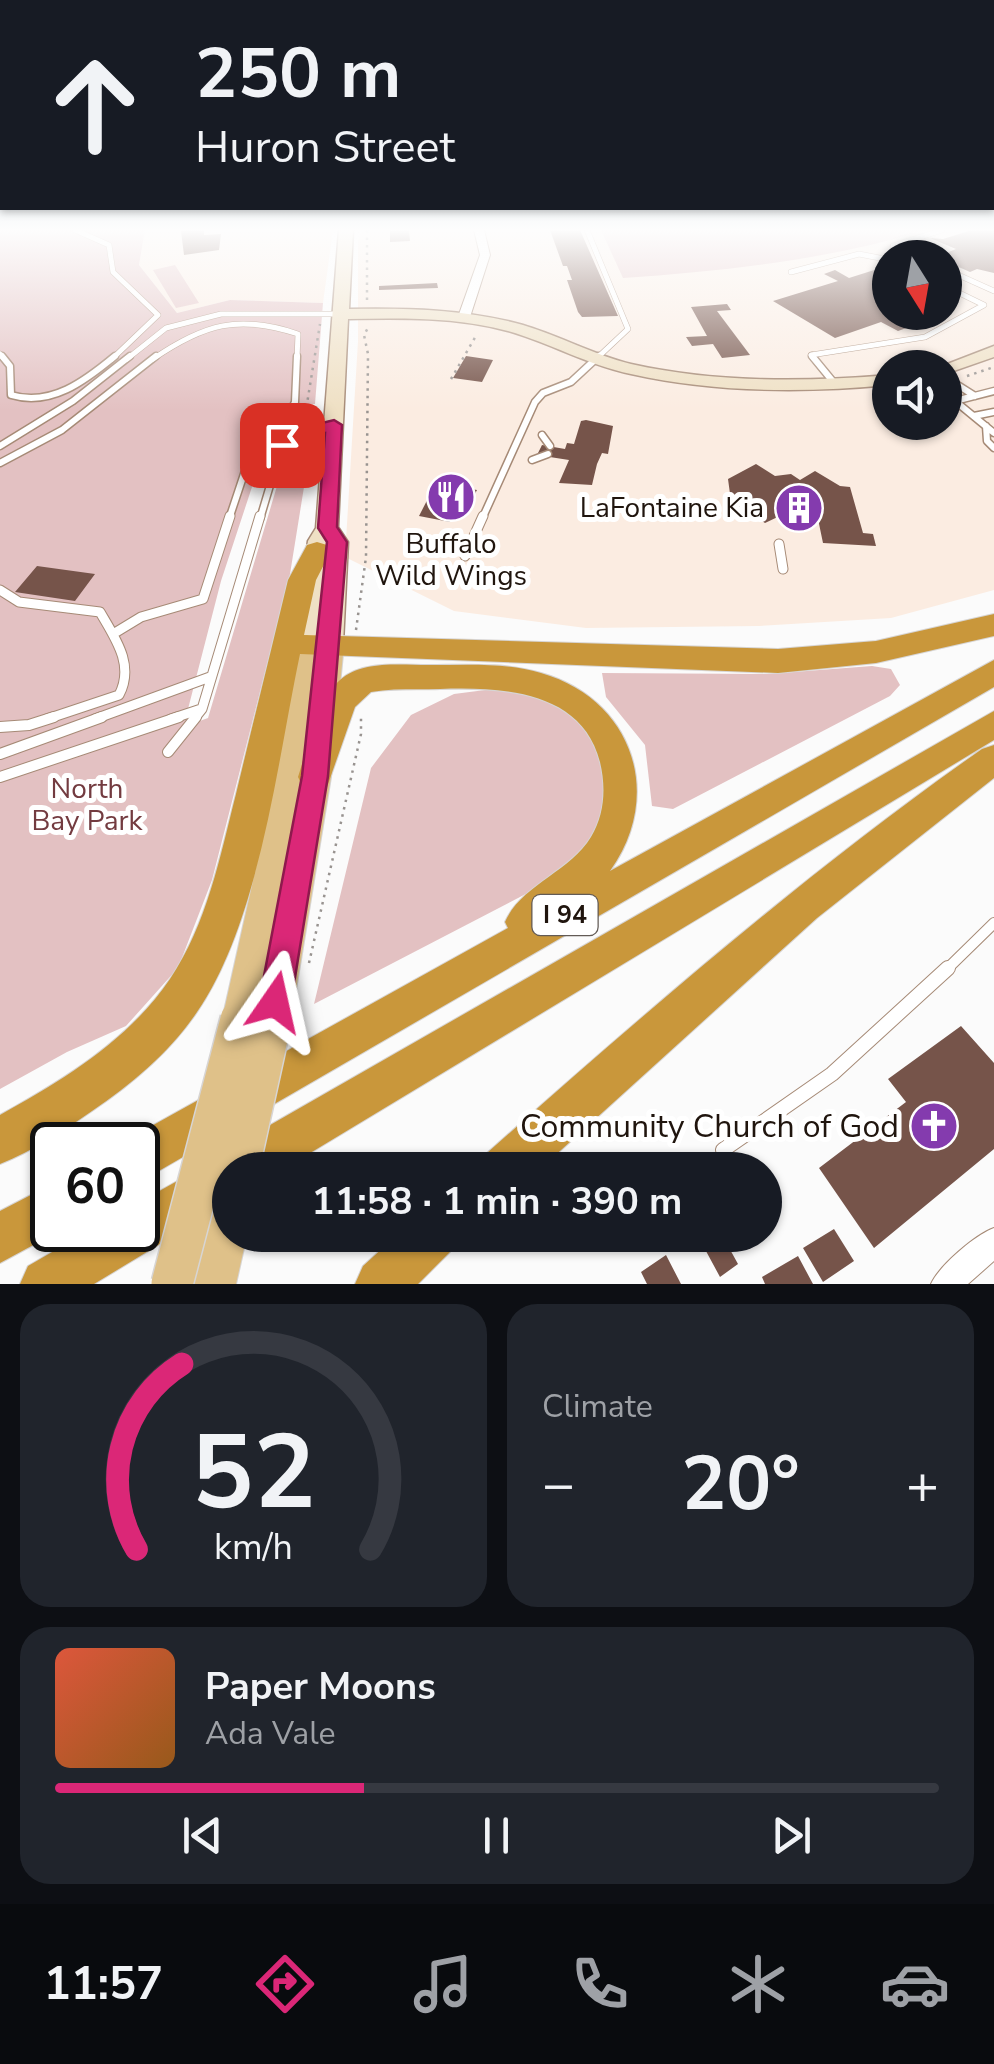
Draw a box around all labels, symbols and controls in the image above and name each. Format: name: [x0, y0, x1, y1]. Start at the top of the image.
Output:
text: 250 m: [195, 26, 401, 122]
icon: ahead: [30, 40, 160, 170]
text: Huron Street: [195, 117, 455, 178]
north arrow: [872, 240, 962, 330]
map controls: [872, 240, 962, 440]
button: sound: [872, 350, 962, 440]
pin: [240, 403, 325, 488]
icon: arrive: [255, 418, 310, 473]
restaurant icon: Buffalo Wild Wings: [425, 471, 477, 523]
building icon: LaFontaine Kia: [773, 482, 825, 534]
place label: LaFontaine Kia: [580, 489, 764, 527]
place label: Buffalo Wild Wings: [375, 525, 527, 595]
park label: North Bay Park: [31, 770, 144, 840]
road number: I 94: [532, 895, 598, 935]
position arrow: [223, 950, 327, 1054]
church icon: Community Church of God: [908, 1100, 960, 1152]
place label: Community Church of God: [520, 1105, 899, 1148]
speed limit sign: 60: [30, 1122, 160, 1252]
text: 11:58 · 1 min · 390 m: [312, 1176, 682, 1227]
text: Climate: [542, 1385, 653, 1428]
text: 52: [191, 1402, 316, 1544]
text: 20°: [681, 1433, 800, 1535]
text: −: [542, 1447, 575, 1522]
text: +: [906, 1447, 939, 1522]
text: km/h: [214, 1523, 293, 1572]
text: Paper Moons: [205, 1661, 436, 1712]
text: Ada Vale: [205, 1712, 336, 1755]
icon: previous: [175, 1808, 230, 1863]
icon: pause: [469, 1808, 524, 1863]
icon: next: [764, 1808, 819, 1863]
icon: directions: [250, 1949, 320, 2019]
icon: music: [408, 1949, 478, 2019]
icon: phone: [565, 1949, 635, 2019]
icon: climate: [723, 1949, 793, 2019]
icon: car: [880, 1949, 950, 2019]
text: 11:57: [44, 1954, 163, 2015]

